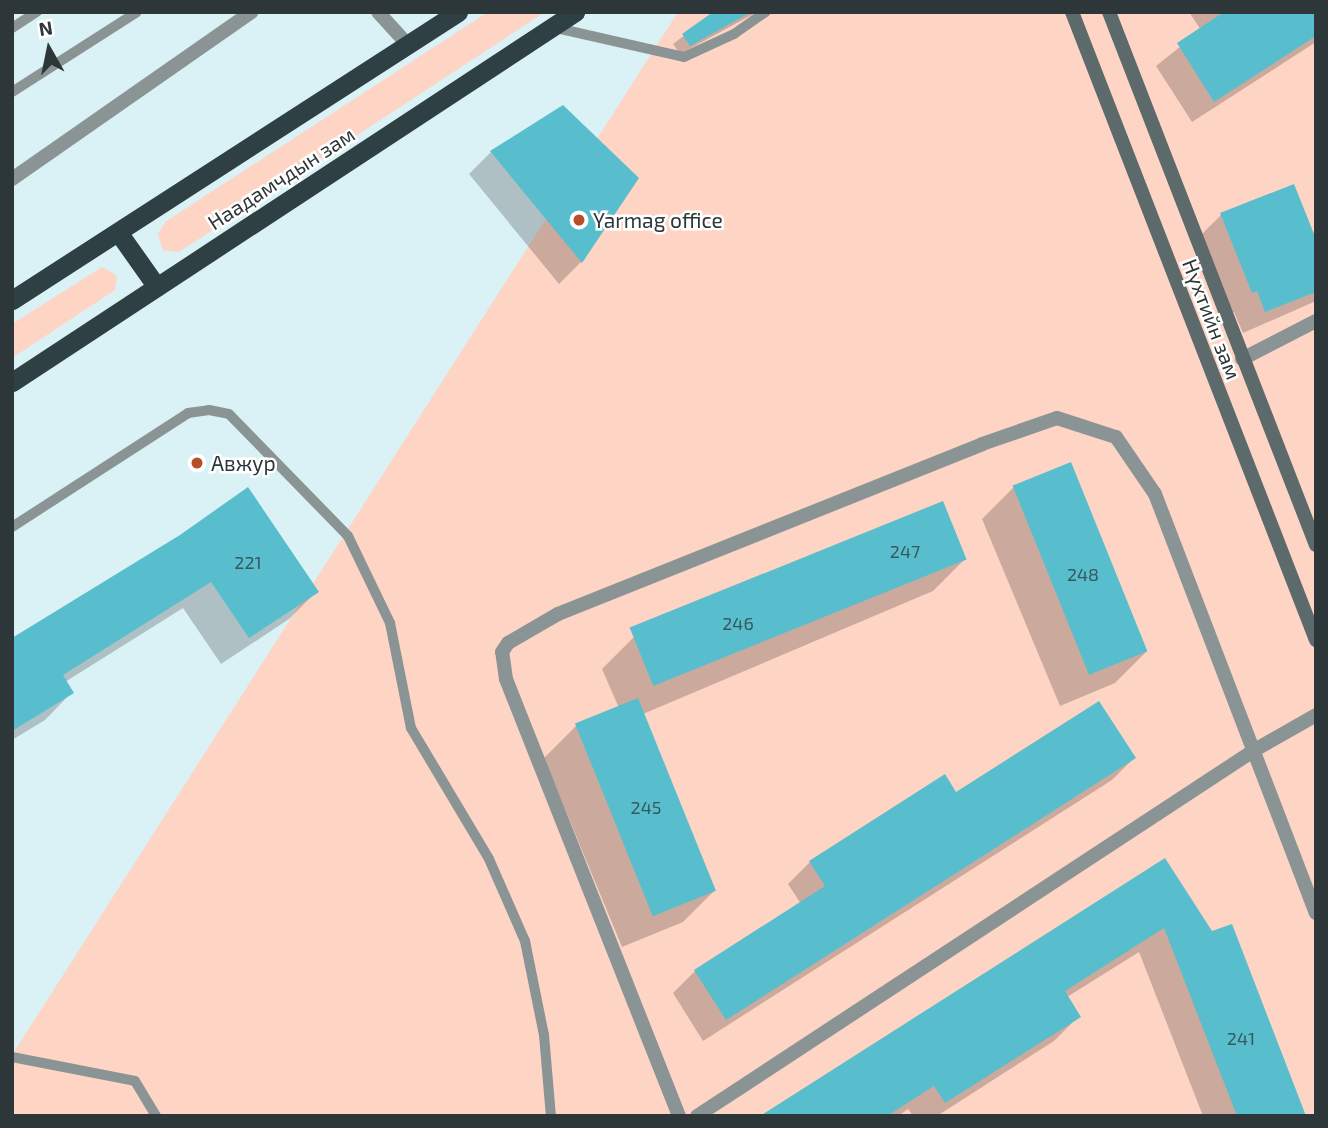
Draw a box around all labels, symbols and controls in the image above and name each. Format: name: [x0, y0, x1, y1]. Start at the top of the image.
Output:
north arrow: [14, 14, 84, 84]
text: N: [37, 15, 54, 40]
street label: Наадамчдын зам: [203, 121, 359, 235]
place label: Yarmag office: [593, 207, 723, 233]
marker: Yarmag office: [571, 212, 587, 228]
street label: Нүхтийн зам: [1177, 255, 1247, 383]
place label: Авжур: [211, 450, 276, 476]
marker: Авжур: [189, 455, 205, 471]
house number: 247: [890, 540, 920, 562]
house number: 221: [234, 551, 262, 573]
house number: 248: [1067, 563, 1099, 585]
house number: 246: [722, 612, 754, 634]
house number: 245: [631, 796, 661, 818]
house number: 241: [1227, 1027, 1255, 1049]

